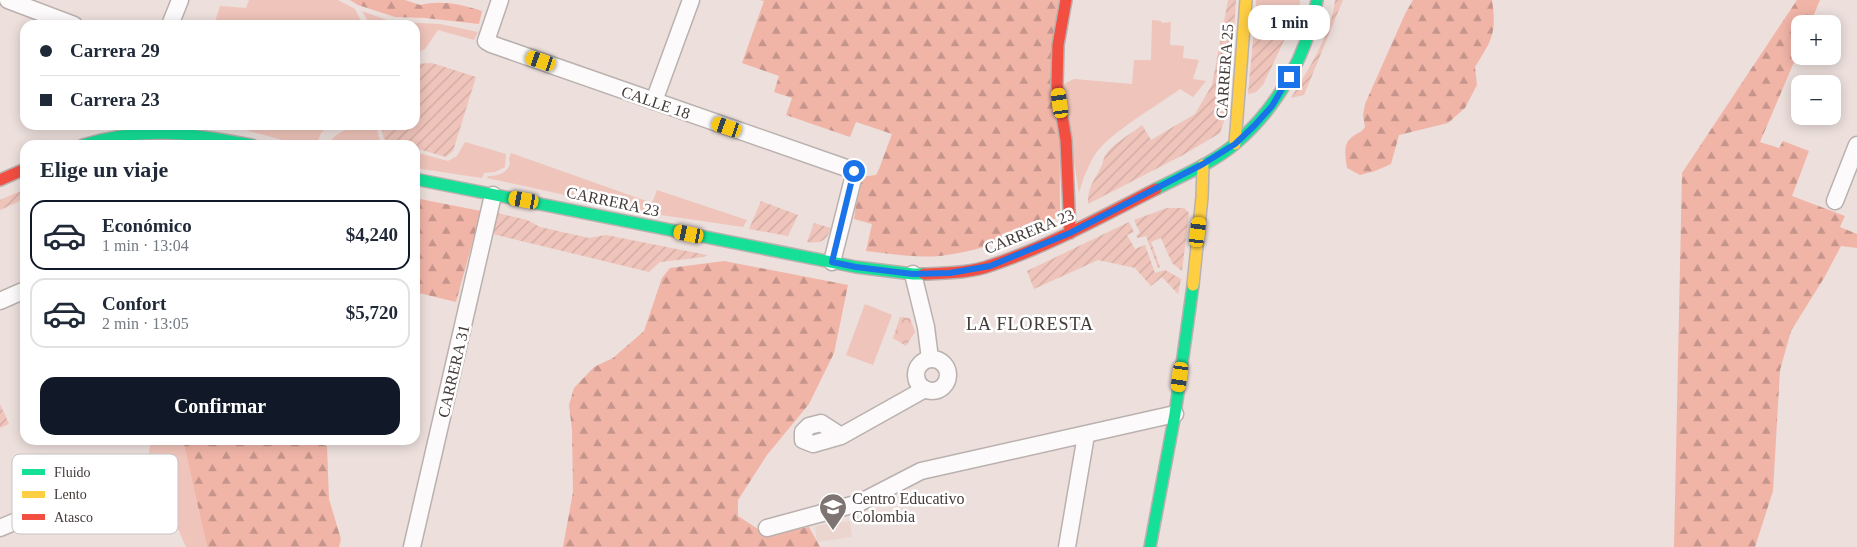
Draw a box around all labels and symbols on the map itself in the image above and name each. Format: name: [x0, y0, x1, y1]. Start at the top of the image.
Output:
callout: 1 min: [1248, 5, 1330, 40]
street label: CARRERA 25: [1213, 23, 1236, 119]
car: [524, 49, 557, 73]
route end: [1278, 66, 1300, 88]
street label: CALLE 18: [619, 83, 692, 122]
car: [1050, 87, 1069, 119]
car: [710, 115, 743, 139]
route start: [843, 160, 865, 182]
street label: CARRERA 23: [565, 183, 661, 220]
car: [507, 190, 540, 210]
street label: CARRERA 23: [982, 206, 1076, 257]
car: [1188, 216, 1207, 248]
car: [672, 224, 705, 244]
district label: LA FLORESTA: [966, 314, 1094, 334]
street label: CARRERA 31: [435, 323, 472, 419]
car: [1170, 361, 1189, 393]
legend: [12, 454, 178, 534]
text: Fluido: [54, 465, 91, 480]
text: Lento: [54, 487, 87, 502]
place label: Centro Educativo Colombia: [852, 490, 964, 525]
school or university icon: Centro Educativo Colombia: [818, 492, 848, 531]
text: Atasco: [54, 510, 93, 525]

